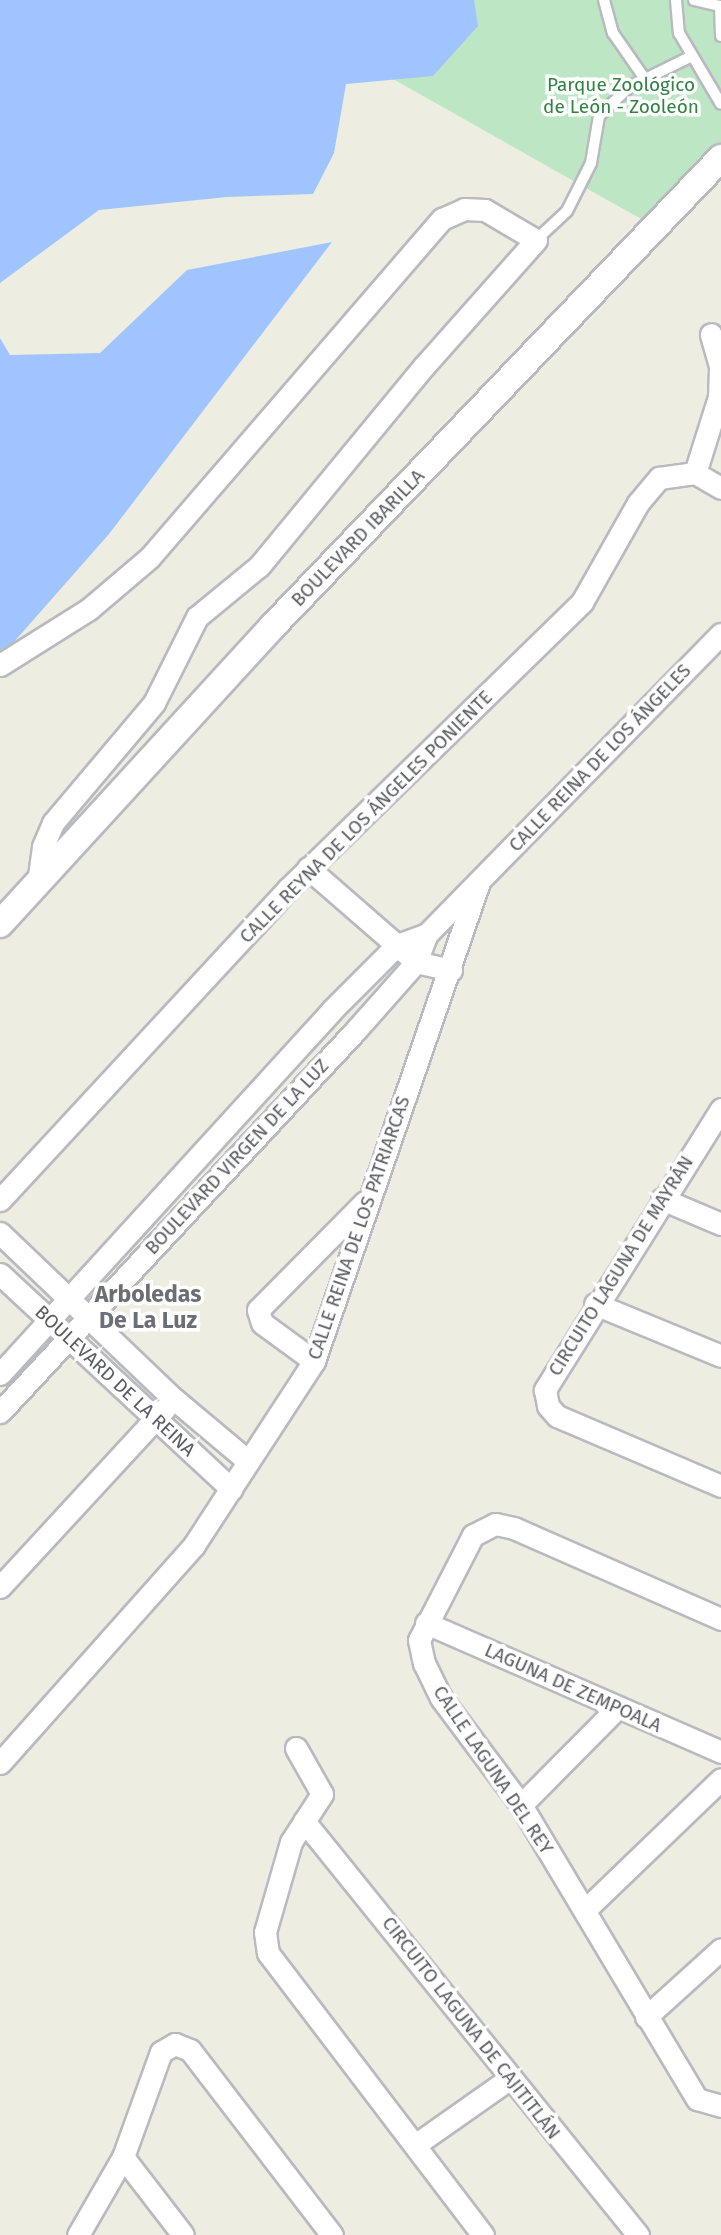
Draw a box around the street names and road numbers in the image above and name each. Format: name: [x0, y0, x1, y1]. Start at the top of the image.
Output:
street label: BOULEVARD IBARILLA: [287, 465, 429, 611]
street label: CALLE REINA DE LOS ÁNGELES: [504, 659, 696, 857]
street label: CALLE REYNA DE LOS ÁNGELES PONIENTE: [235, 686, 497, 948]
street label: BOULEVARD VIRGEN DE LA LUZ: [140, 1055, 334, 1259]
street label: CALLE REINA DE LOS PATRIARCAS: [303, 1093, 415, 1363]
street label: CIRCUITO LAGUNA DE MAYRÁN: [544, 1152, 698, 1380]
street label: BOULEVARD DE LA REINA: [30, 1301, 200, 1461]
street label: LAGUNA DE ZEMPOALA: [481, 1639, 665, 1737]
street label: CALLE LAGUNA DEL REY: [428, 1681, 558, 1859]
street label: CIRCUITO LAGUNA DE CAJITITLÁN: [377, 1912, 565, 2144]

